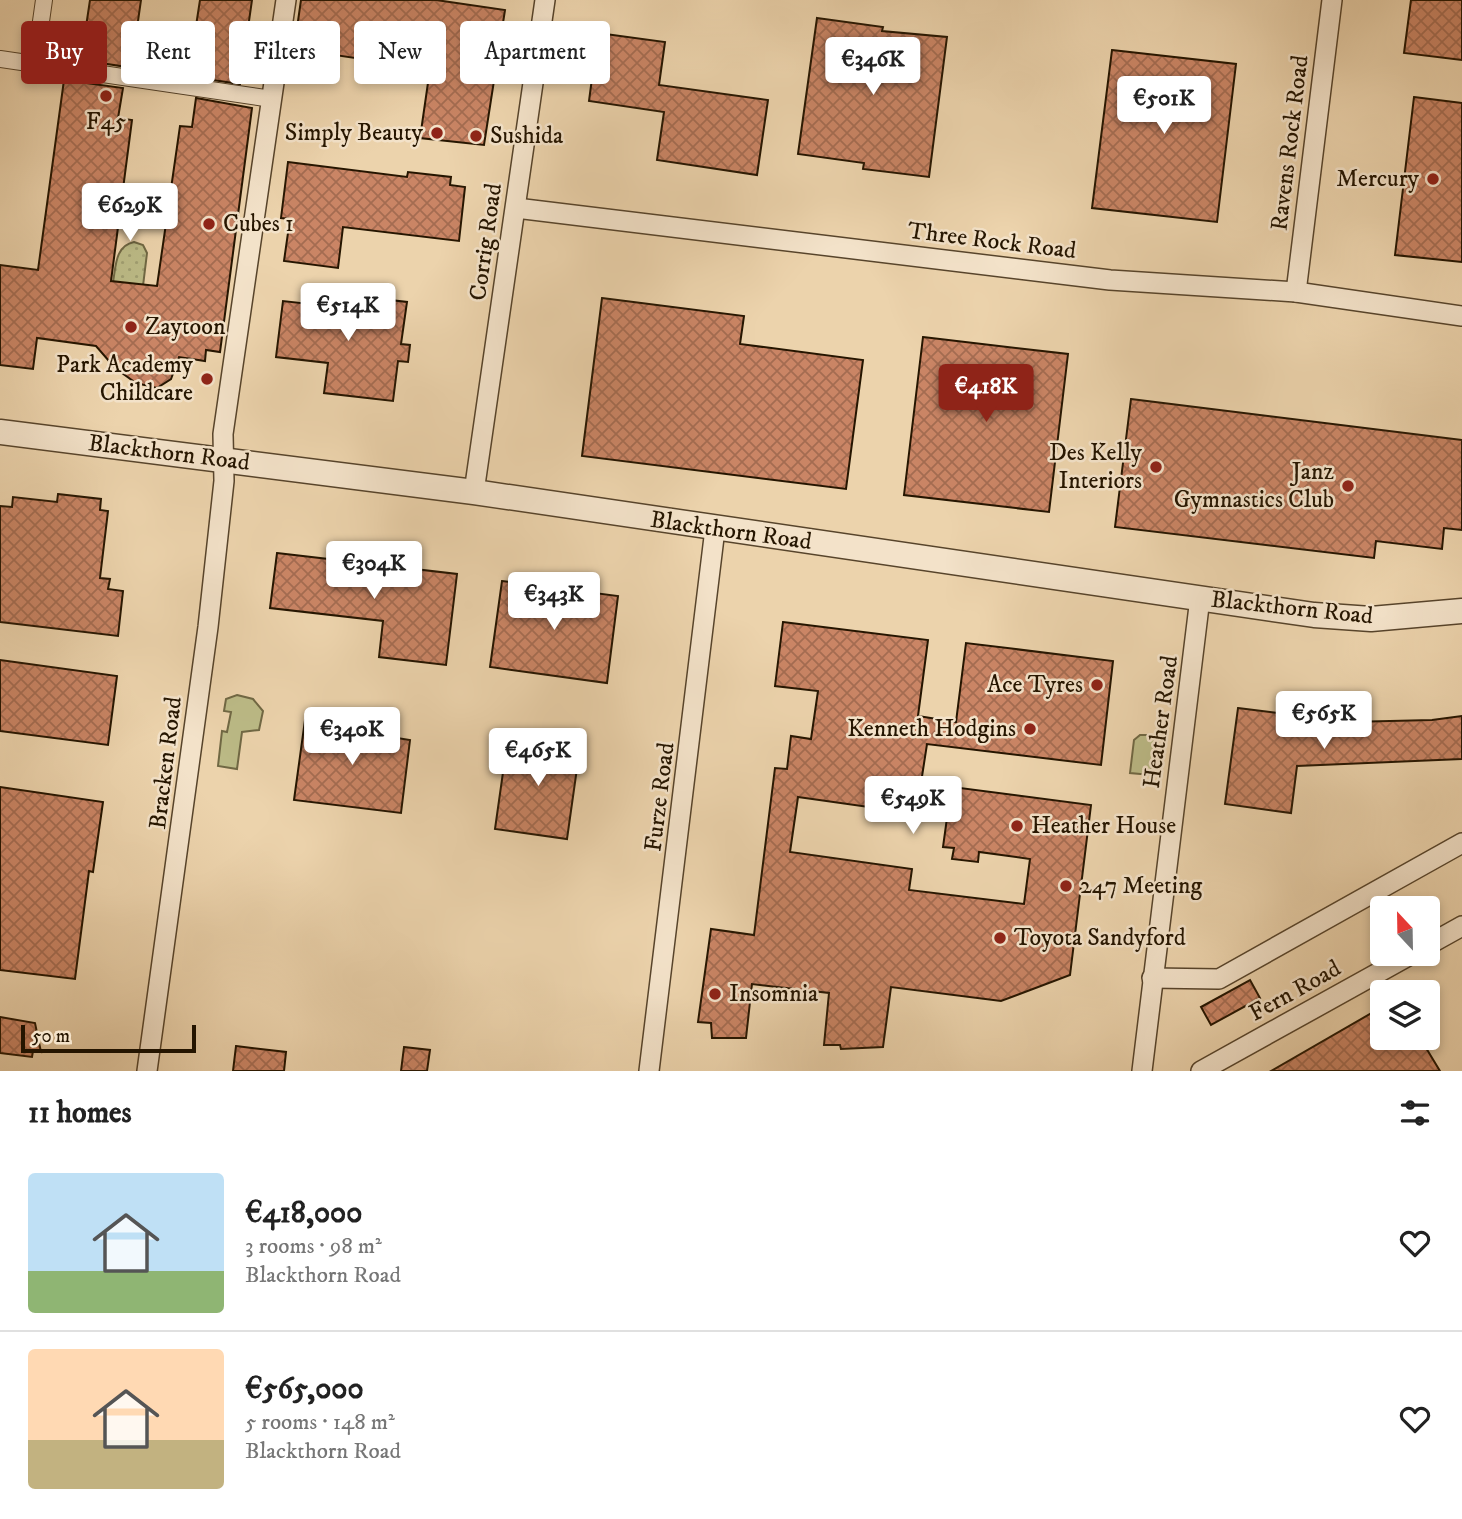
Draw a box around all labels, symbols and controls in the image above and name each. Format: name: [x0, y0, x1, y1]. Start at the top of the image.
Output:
chip: Buy: [21, 21, 107, 84]
chip: Rent: [121, 21, 215, 84]
chip: Filters: [229, 21, 340, 84]
chip: New: [354, 21, 446, 84]
chip: Apartment: [460, 21, 610, 84]
pin: €346K: [824, 38, 922, 97]
text: €346K: [841, 45, 905, 74]
street label: Ravens Rock Road: [1264, 53, 1316, 233]
pin: €501K: [1115, 76, 1213, 136]
text: €501K: [1133, 84, 1195, 113]
marker: F45: [98, 88, 114, 104]
place label: F45: [86, 107, 126, 137]
place label: Simply Beauty: [285, 118, 424, 148]
place label: Sushida: [490, 121, 564, 151]
marker: Simply Beauty: [429, 125, 445, 141]
marker: Sushida: [468, 128, 484, 144]
place label: Mercury: [1336, 164, 1420, 194]
marker: Mercury: [1425, 171, 1441, 187]
street label: Corrig Road: [463, 181, 509, 303]
pin: €629K: [81, 184, 179, 243]
text: €629K: [98, 191, 162, 220]
place label: Cubes 1: [223, 209, 294, 239]
marker: Cubes 1: [201, 216, 217, 232]
street label: Three Rock Road: [906, 216, 1078, 266]
pin: €514K: [299, 284, 397, 343]
text: €514K: [317, 291, 379, 320]
place label: Zaytoon: [145, 312, 226, 342]
marker: Zaytoon: [123, 319, 139, 335]
place label: Park Academy Childcare: [56, 350, 194, 408]
pin: €418K: [937, 364, 1035, 424]
marker: Park Academy Childcare: [199, 371, 215, 387]
text: €418K: [955, 372, 1017, 401]
street label: Blackthorn Road: [86, 428, 252, 478]
place label: Des Kelly Interiors: [1049, 438, 1143, 496]
place label: Janz Gymnastics Club: [1174, 457, 1335, 515]
marker: Des Kelly Interiors: [1148, 459, 1164, 475]
marker: Janz Gymnastics Club: [1340, 478, 1356, 494]
street label: Blackthorn Road: [648, 505, 814, 557]
pin: €304K: [325, 542, 423, 601]
text: €304K: [342, 549, 406, 578]
pin: €343K: [505, 572, 603, 632]
text: €343K: [524, 580, 584, 609]
street label: Blackthorn Road: [1210, 585, 1374, 631]
street label: Heather Road: [1137, 654, 1185, 790]
place label: Ace Tyres: [987, 670, 1083, 700]
marker: Ace Tyres: [1089, 677, 1105, 693]
pin: €565K: [1275, 692, 1373, 751]
street label: Bracken Road: [143, 695, 189, 831]
text: €565K: [1292, 699, 1356, 728]
pin: €340K: [303, 708, 401, 767]
place label: Kenneth Hodgins: [847, 714, 1016, 744]
text: €340K: [320, 715, 384, 744]
marker: Kenneth Hodgins: [1022, 721, 1038, 737]
pin: €465K: [489, 728, 587, 788]
text: €465K: [505, 736, 571, 765]
street label: Furze Road: [638, 741, 682, 853]
pin: €549K: [864, 776, 962, 836]
text: €549K: [881, 784, 945, 813]
place label: Heather House: [1031, 811, 1176, 841]
marker: Heather House: [1009, 818, 1025, 834]
place label: 247 Meeting: [1080, 871, 1202, 901]
marker: 247 Meeting: [1058, 878, 1074, 894]
north arrow: [1370, 896, 1440, 966]
map controls: [1370, 896, 1440, 1050]
place label: Toyota Sandyford: [1014, 923, 1186, 953]
marker: Toyota Sandyford: [992, 930, 1008, 946]
street label: Fern Road: [1244, 954, 1346, 1028]
place label: Insomnia: [729, 979, 819, 1009]
button: layers: [1370, 980, 1440, 1050]
marker: Insomnia: [707, 986, 723, 1002]
scale bar: [21, 1022, 196, 1054]
text: 50 m: [32, 1025, 70, 1048]
icon: filters: [1396, 1094, 1434, 1132]
text: 11 homes: [28, 1095, 132, 1132]
text: €418,000: [245, 1195, 362, 1232]
icon: home: [84, 1201, 168, 1285]
icon: heart: [1396, 1224, 1434, 1262]
text: 3 rooms · 98 m²: [245, 1232, 382, 1261]
text: Blackthorn Road: [245, 1261, 401, 1290]
text: €565,000: [245, 1371, 364, 1408]
icon: home: [84, 1377, 168, 1461]
icon: heart: [1396, 1400, 1434, 1438]
text: 5 rooms · 148 m²: [245, 1408, 395, 1437]
text: Blackthorn Road: [245, 1437, 401, 1466]

